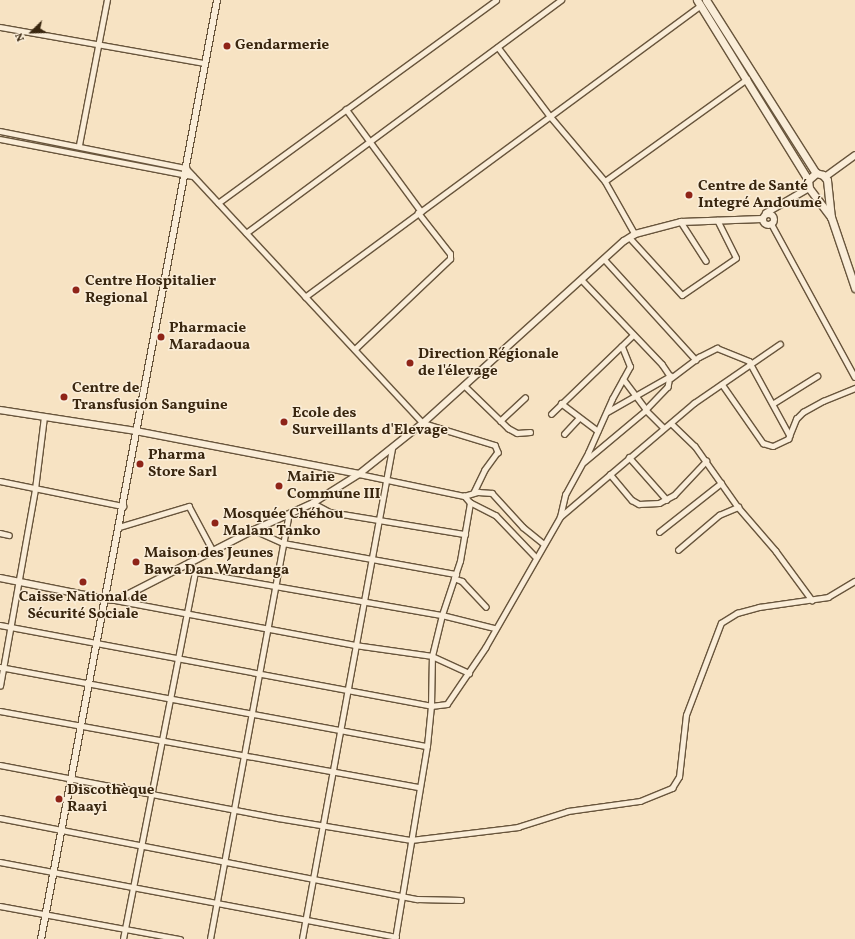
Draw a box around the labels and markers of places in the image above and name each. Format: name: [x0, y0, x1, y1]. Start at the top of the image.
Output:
place label: Gendarmerie: [235, 37, 329, 55]
marker: Gendarmerie: [222, 41, 232, 51]
place label: Centre de Santé Integré Andoumé: [698, 177, 822, 212]
marker: Centre de Santé Integré Andoumé: [683, 189, 695, 201]
place label: Centre Hospitalier Regional: [85, 272, 216, 307]
marker: Centre Hospitalier Regional: [70, 284, 82, 296]
place label: Pharmacie Maradaoua: [169, 319, 250, 354]
marker: Pharmacie Maradaoua: [156, 332, 166, 342]
place label: Direction Régionale de l'élevage: [418, 345, 559, 380]
marker: Direction Régionale de l'élevage: [405, 358, 415, 368]
place label: Centre de Transfusion Sanguine: [72, 379, 228, 414]
marker: Centre de Transfusion Sanguine: [59, 392, 69, 402]
place label: Ecole des Surveillants d'Elevage: [292, 404, 448, 439]
marker: Ecole des Surveillants d'Elevage: [279, 417, 289, 427]
place label: Pharma Store Sarl: [148, 446, 217, 481]
marker: Pharma Store Sarl: [135, 459, 145, 469]
place label: Mairie Commune III: [287, 468, 381, 503]
marker: Mairie Commune III: [274, 481, 284, 491]
place label: Mosquée Chéhou Malam Tanko: [223, 505, 343, 540]
marker: Mosquée Chéhou Malam Tanko: [210, 518, 220, 528]
place label: Maison des Jeunes Bawa Dan Wardanga: [144, 544, 289, 579]
marker: Maison des Jeunes Bawa Dan Wardanga: [131, 557, 141, 567]
marker: Caisse National de Sécurité Sociale: [78, 577, 88, 587]
place label: Caisse National de Sécurité Sociale: [19, 588, 147, 623]
place label: Discothèque Raayi: [67, 781, 154, 816]
marker: Discothèque Raayi: [54, 794, 64, 804]

